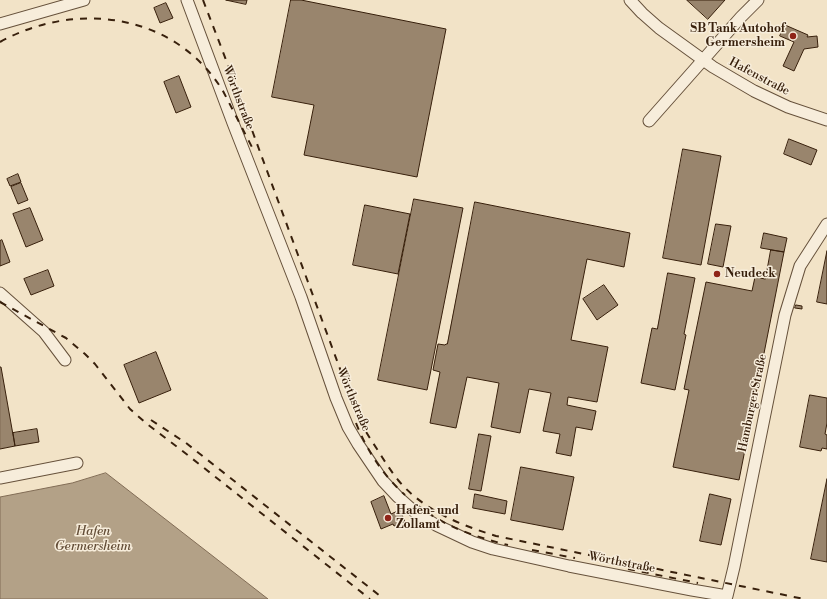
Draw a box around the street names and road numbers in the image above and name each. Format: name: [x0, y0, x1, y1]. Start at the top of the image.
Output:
street label: Hafenstraße: [726, 55, 792, 99]
street label: Wörthstraße: [219, 64, 257, 132]
street label: Hamburger Straße: [736, 353, 770, 453]
street label: Wörthstraße: [333, 366, 373, 434]
street label: Wörthstraße: [588, 549, 656, 577]

